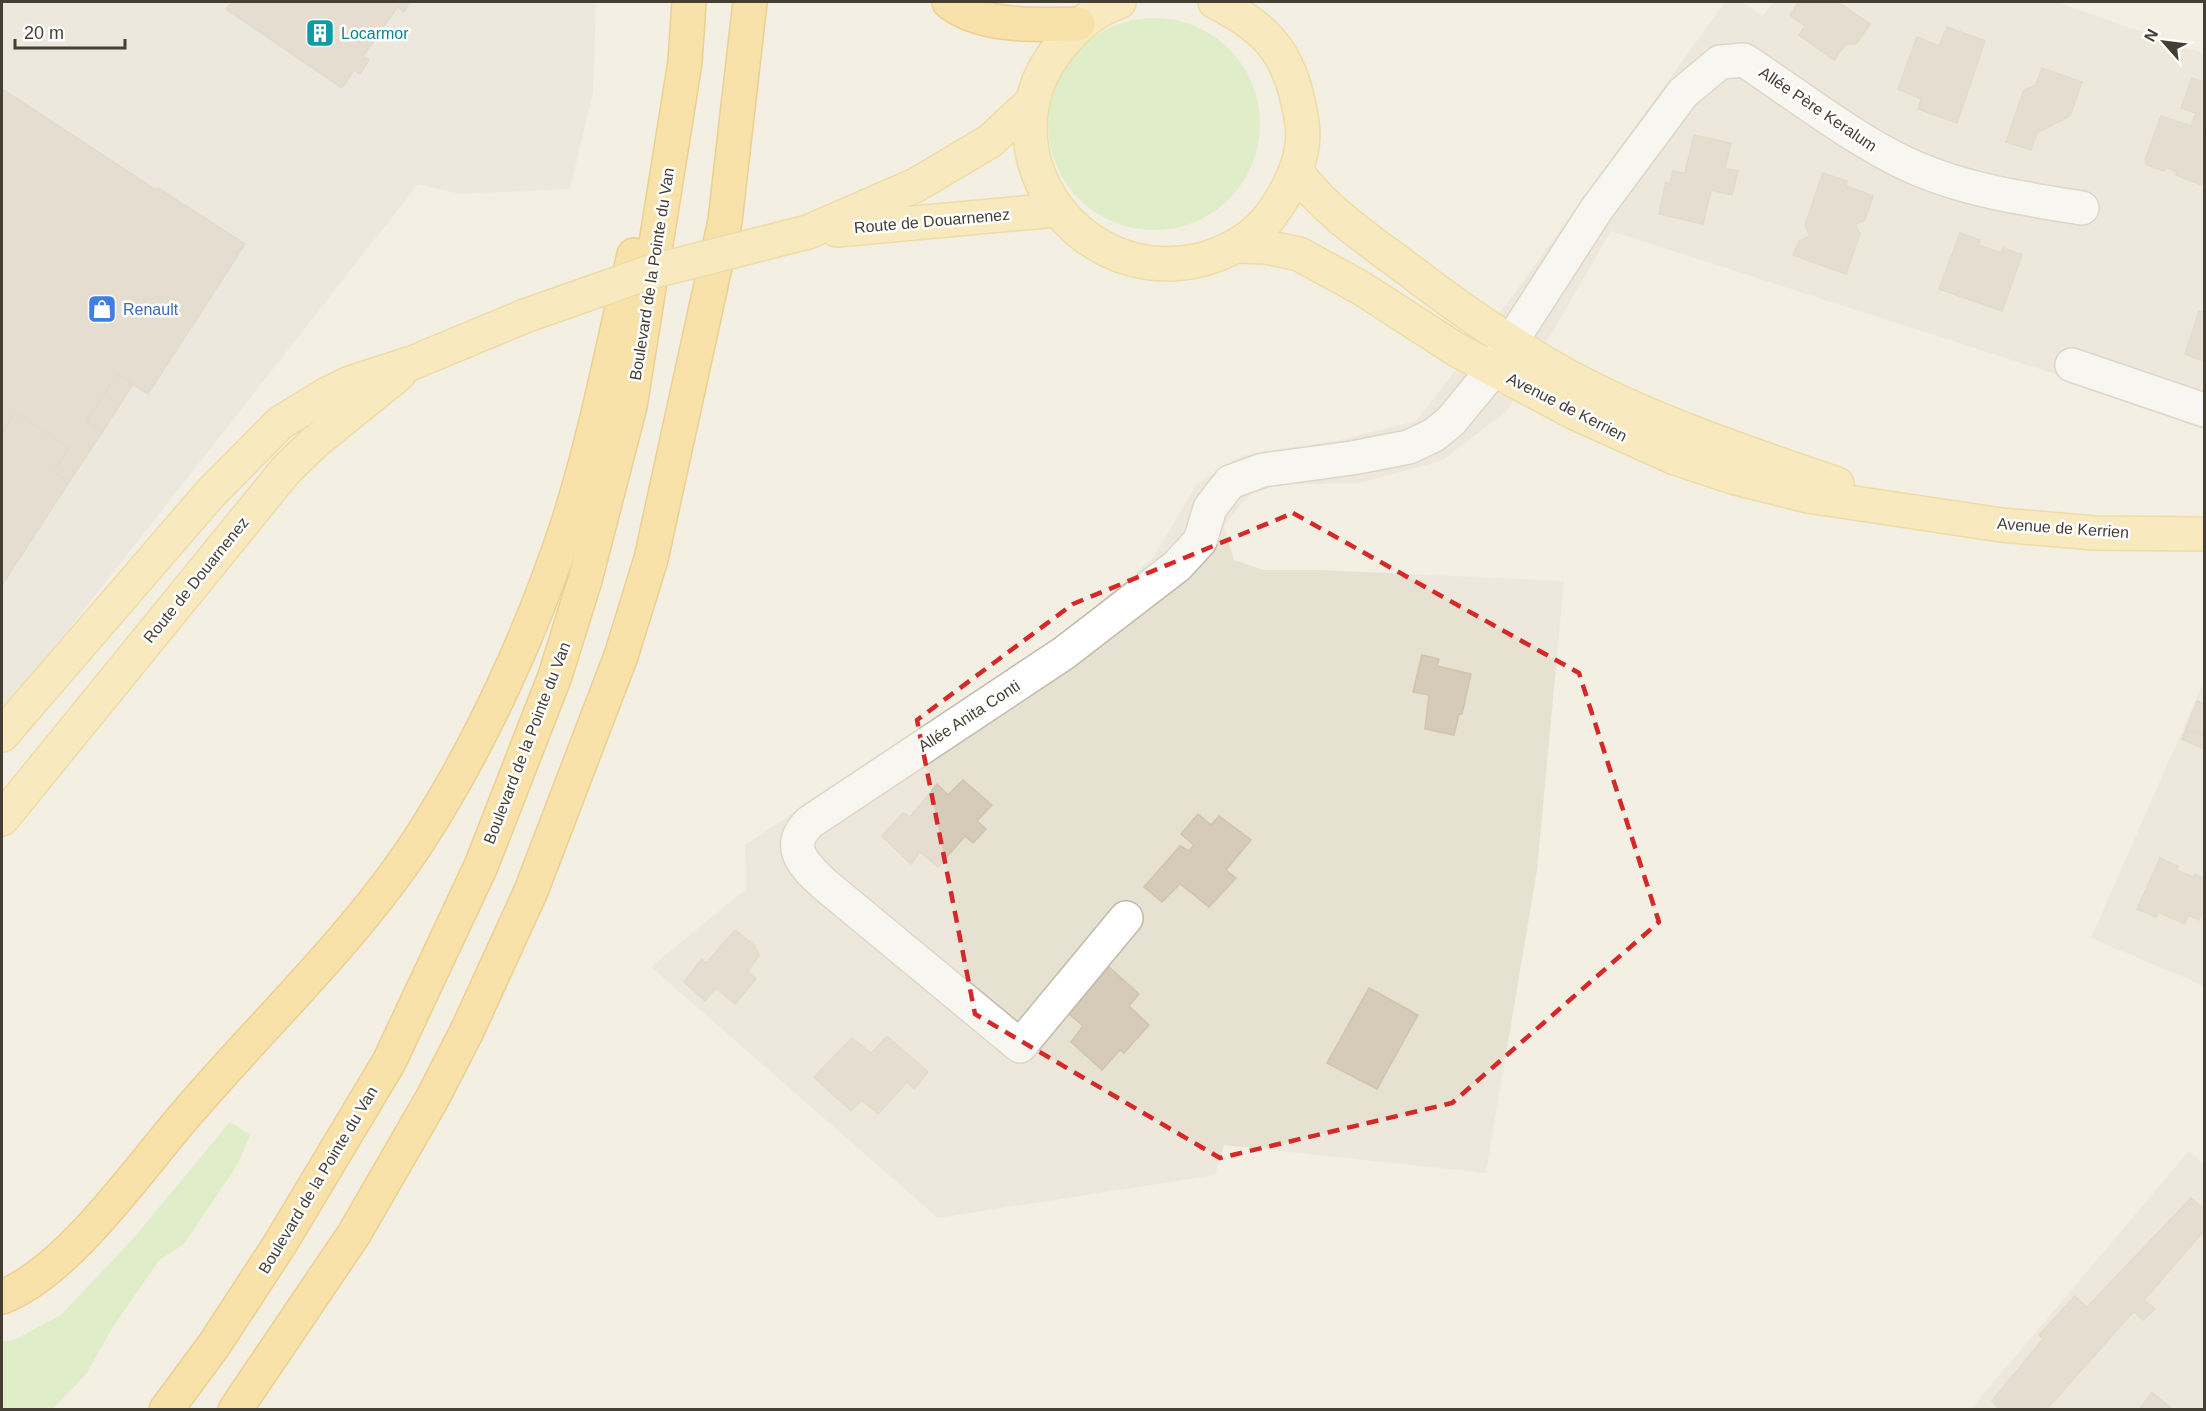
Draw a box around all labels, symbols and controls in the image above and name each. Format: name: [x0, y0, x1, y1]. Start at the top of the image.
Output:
scale bar: [15, 12, 124, 50]
north arrow: [2134, 12, 2194, 72]
building icon: Locarmor: [304, 17, 336, 49]
text: 20 m: [24, 23, 64, 43]
place label: Locarmor: [341, 25, 409, 42]
text: N: [2141, 26, 2161, 44]
street label: Allée Père Keralum: [1756, 63, 1880, 155]
street label: Boulevard de la Pointe du Van: [627, 167, 677, 381]
street label: Route de Douarnenez: [853, 206, 1011, 236]
shop icon: Renault: [86, 293, 118, 325]
place label: Renault: [123, 301, 179, 318]
street label: Avenue de Kerrien: [1504, 369, 1630, 445]
street label: Route de Douarnenez: [140, 514, 252, 646]
street label: Avenue de Kerrien: [1996, 515, 2130, 541]
street label: Boulevard de la Pointe du Van: [481, 640, 573, 846]
street label: Allée Anita Conti: [915, 677, 1023, 755]
street label: Boulevard de la Pointe du Van: [255, 1083, 381, 1277]

